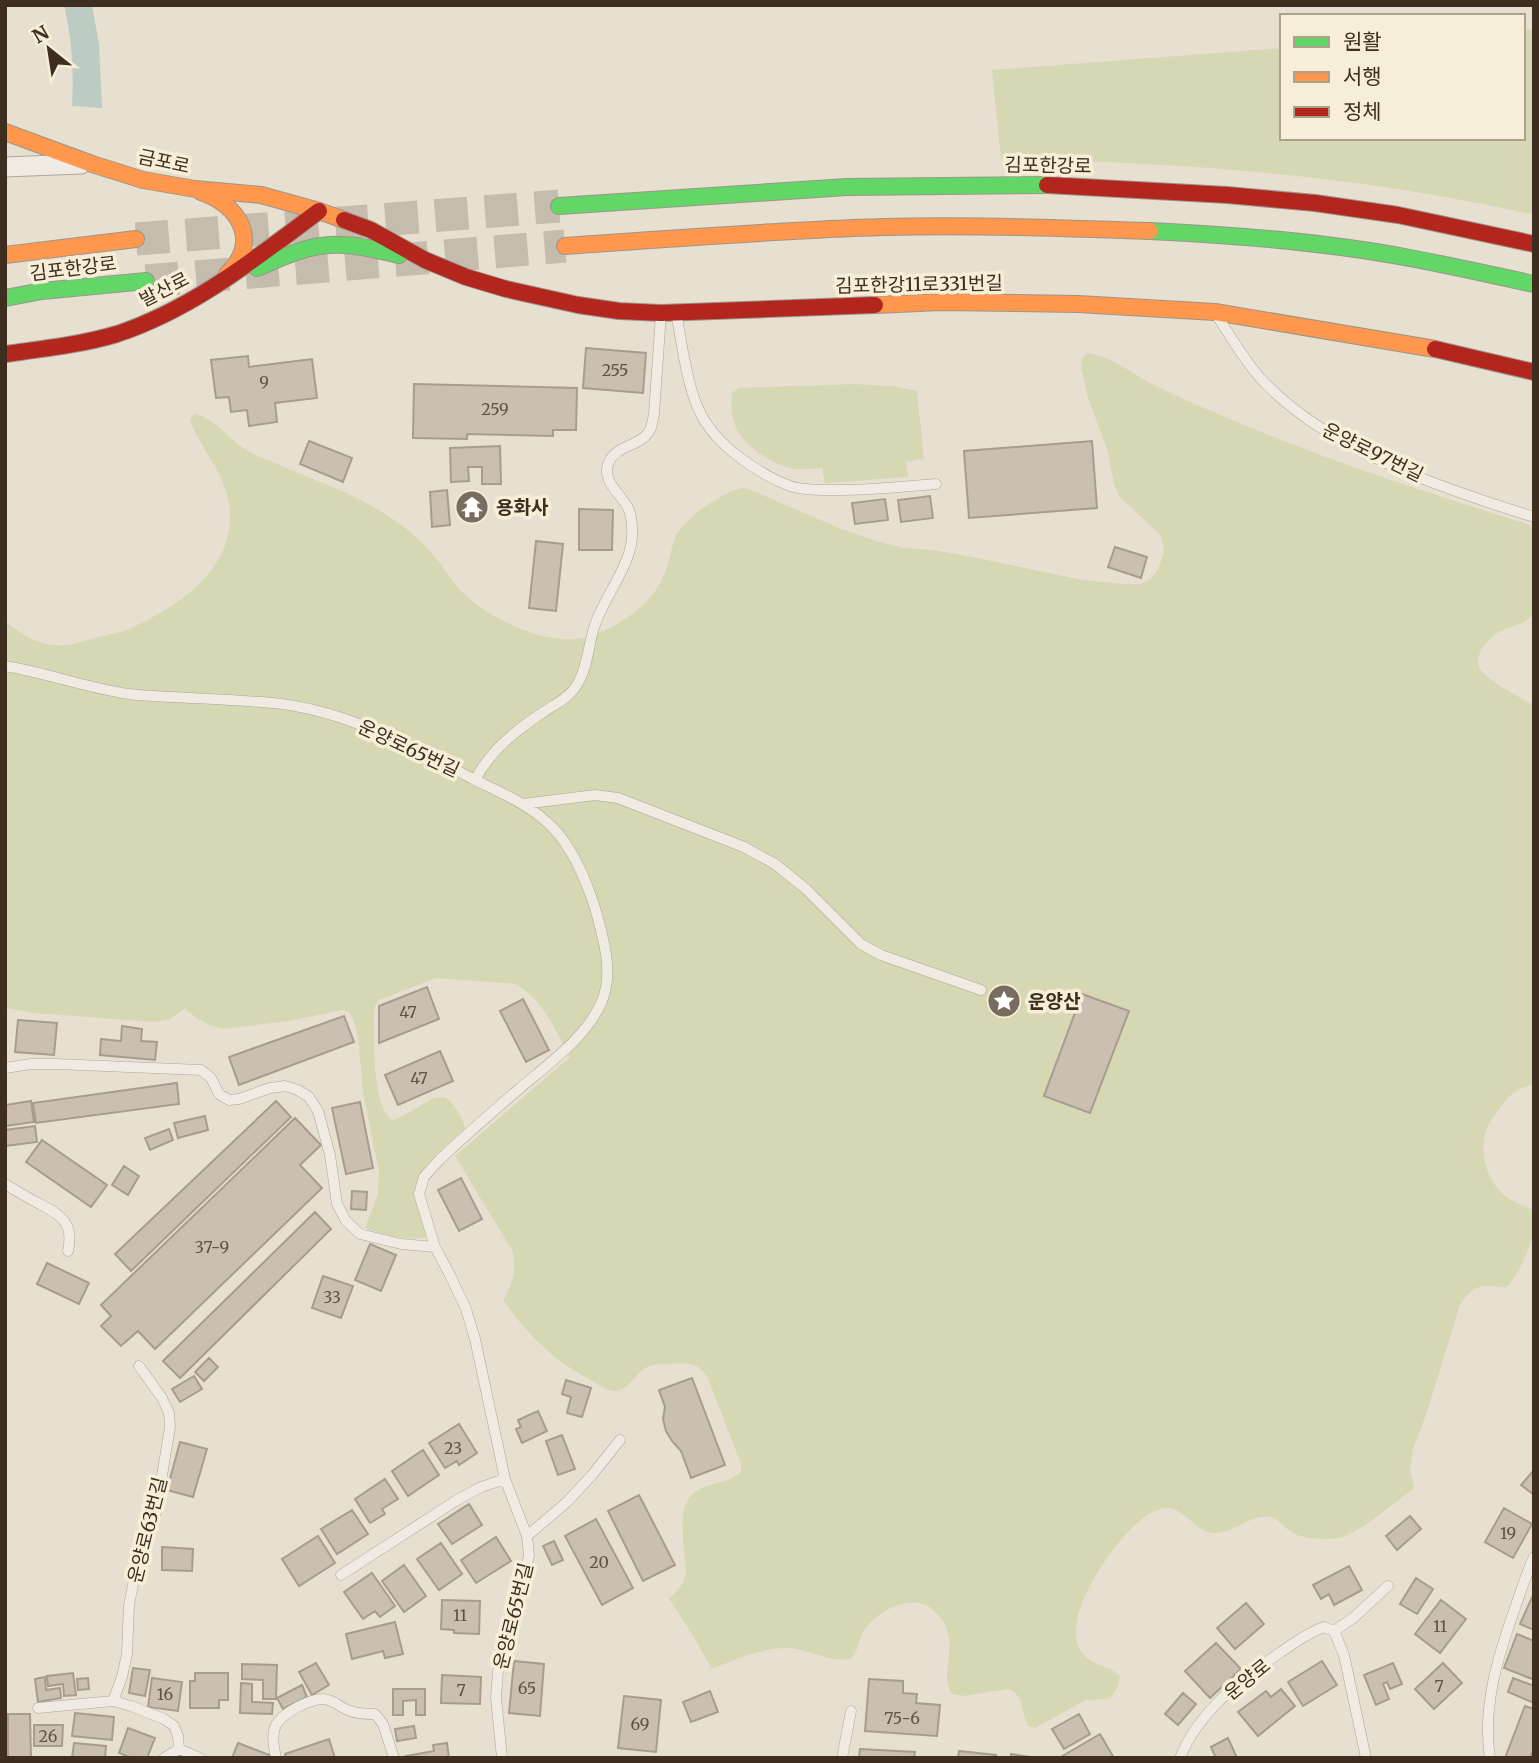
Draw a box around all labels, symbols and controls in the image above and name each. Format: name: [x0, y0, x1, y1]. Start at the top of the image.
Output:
north arrow: [14, 14, 84, 84]
legend: [1280, 14, 1525, 140]
text: N: [28, 20, 53, 48]
text: 원활: [1343, 28, 1382, 55]
text: 서행: [1343, 63, 1382, 90]
text: 정체: [1343, 98, 1382, 125]
street label: 금포로: [136, 144, 192, 178]
street label: 김포한강로: [1004, 152, 1092, 178]
street label: 김포한강로: [28, 251, 118, 285]
street label: 발산로: [135, 266, 193, 312]
street label: 김포한강11로331번길: [835, 271, 1003, 297]
house number: 255: [602, 360, 628, 380]
house number: 9: [259, 372, 269, 392]
house number: 259: [481, 399, 509, 419]
street label: 운양로97번길: [1319, 417, 1427, 487]
temple icon: 용화사: [453, 488, 491, 526]
place label: 용화사: [496, 495, 549, 519]
street label: 운양로65번길: [354, 714, 464, 782]
place icon: 운양산: [985, 982, 1023, 1020]
place label: 운양산: [1028, 989, 1081, 1013]
house number: 47: [399, 1002, 417, 1022]
house number: 47: [410, 1068, 428, 1088]
house number: 37-9: [195, 1237, 229, 1257]
house number: 33: [323, 1287, 341, 1307]
house number: 23: [444, 1438, 462, 1458]
street label: 운양로63번길: [122, 1474, 172, 1586]
house number: 19: [1500, 1523, 1516, 1543]
house number: 20: [589, 1552, 609, 1572]
street label: 운양로65번길: [488, 1560, 538, 1672]
house number: 11: [453, 1605, 467, 1625]
house number: 11: [1433, 1616, 1447, 1636]
street label: 운양로: [1219, 1653, 1275, 1705]
house number: 7: [1434, 1676, 1444, 1696]
house number: 65: [518, 1678, 536, 1698]
house number: 7: [456, 1680, 466, 1700]
house number: 16: [157, 1684, 173, 1704]
house number: 75-6: [884, 1708, 920, 1728]
house number: 69: [631, 1714, 649, 1734]
house number: 26: [39, 1726, 58, 1746]

